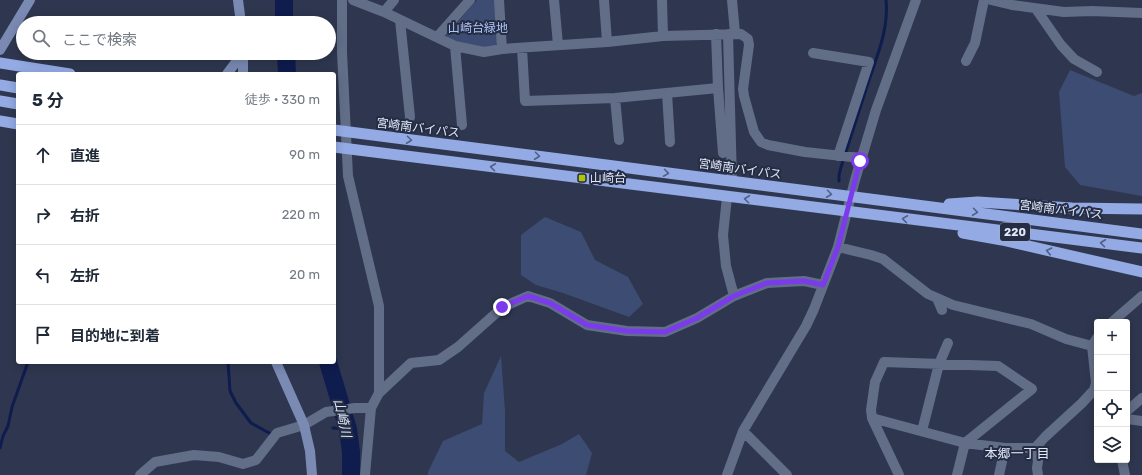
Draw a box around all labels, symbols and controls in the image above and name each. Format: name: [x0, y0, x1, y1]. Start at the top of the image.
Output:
search box: [16, 16, 336, 60]
park label: 山崎台緑地: [448, 21, 508, 35]
icon: search: [30, 27, 52, 49]
text: ここで検索: [62, 31, 137, 49]
text: 5 分: [32, 90, 64, 110]
text: 徒歩 · 330 m: [245, 92, 320, 107]
street label: 宮崎南バイパス: [376, 116, 460, 140]
one-way arrow: [405, 135, 412, 144]
icon: ahead: [32, 144, 54, 166]
text: 直進: [70, 147, 100, 165]
text: 90 m: [289, 147, 320, 162]
one-way arrow: [534, 151, 541, 160]
route start: [851, 152, 869, 170]
street label: 宮崎南バイパス: [698, 156, 782, 182]
one-way arrow: [490, 163, 496, 172]
one-way arrow: [663, 168, 669, 177]
place label: 山崎台: [590, 171, 626, 185]
marker: 山崎台: [577, 173, 587, 183]
one-way arrow: [826, 189, 832, 198]
one-way arrow: [744, 195, 750, 204]
street label: 宮崎南バイパス: [1019, 198, 1103, 222]
icon: right: [32, 204, 54, 226]
text: 右折: [70, 207, 100, 225]
text: 220 m: [282, 207, 320, 222]
one-way arrow: [972, 207, 978, 216]
one-way arrow: [902, 214, 908, 223]
road number: 220: [1000, 223, 1030, 241]
one-way arrow: [1100, 239, 1106, 248]
one-way arrow: [1046, 248, 1053, 256]
icon: left: [32, 264, 54, 286]
text: 左折: [70, 267, 100, 285]
text: 20 m: [289, 267, 320, 282]
route end: [493, 298, 511, 316]
map controls: [1094, 319, 1130, 463]
button: +: [1094, 319, 1130, 355]
icon: arrive: [32, 324, 54, 346]
text: 目的地に到着: [70, 327, 160, 345]
button: −: [1094, 355, 1130, 391]
button: locate: [1094, 391, 1130, 427]
water label: 山崎川: [331, 397, 355, 441]
button: layers: [1094, 427, 1130, 463]
district label: 本郷一丁目: [984, 446, 1050, 461]

